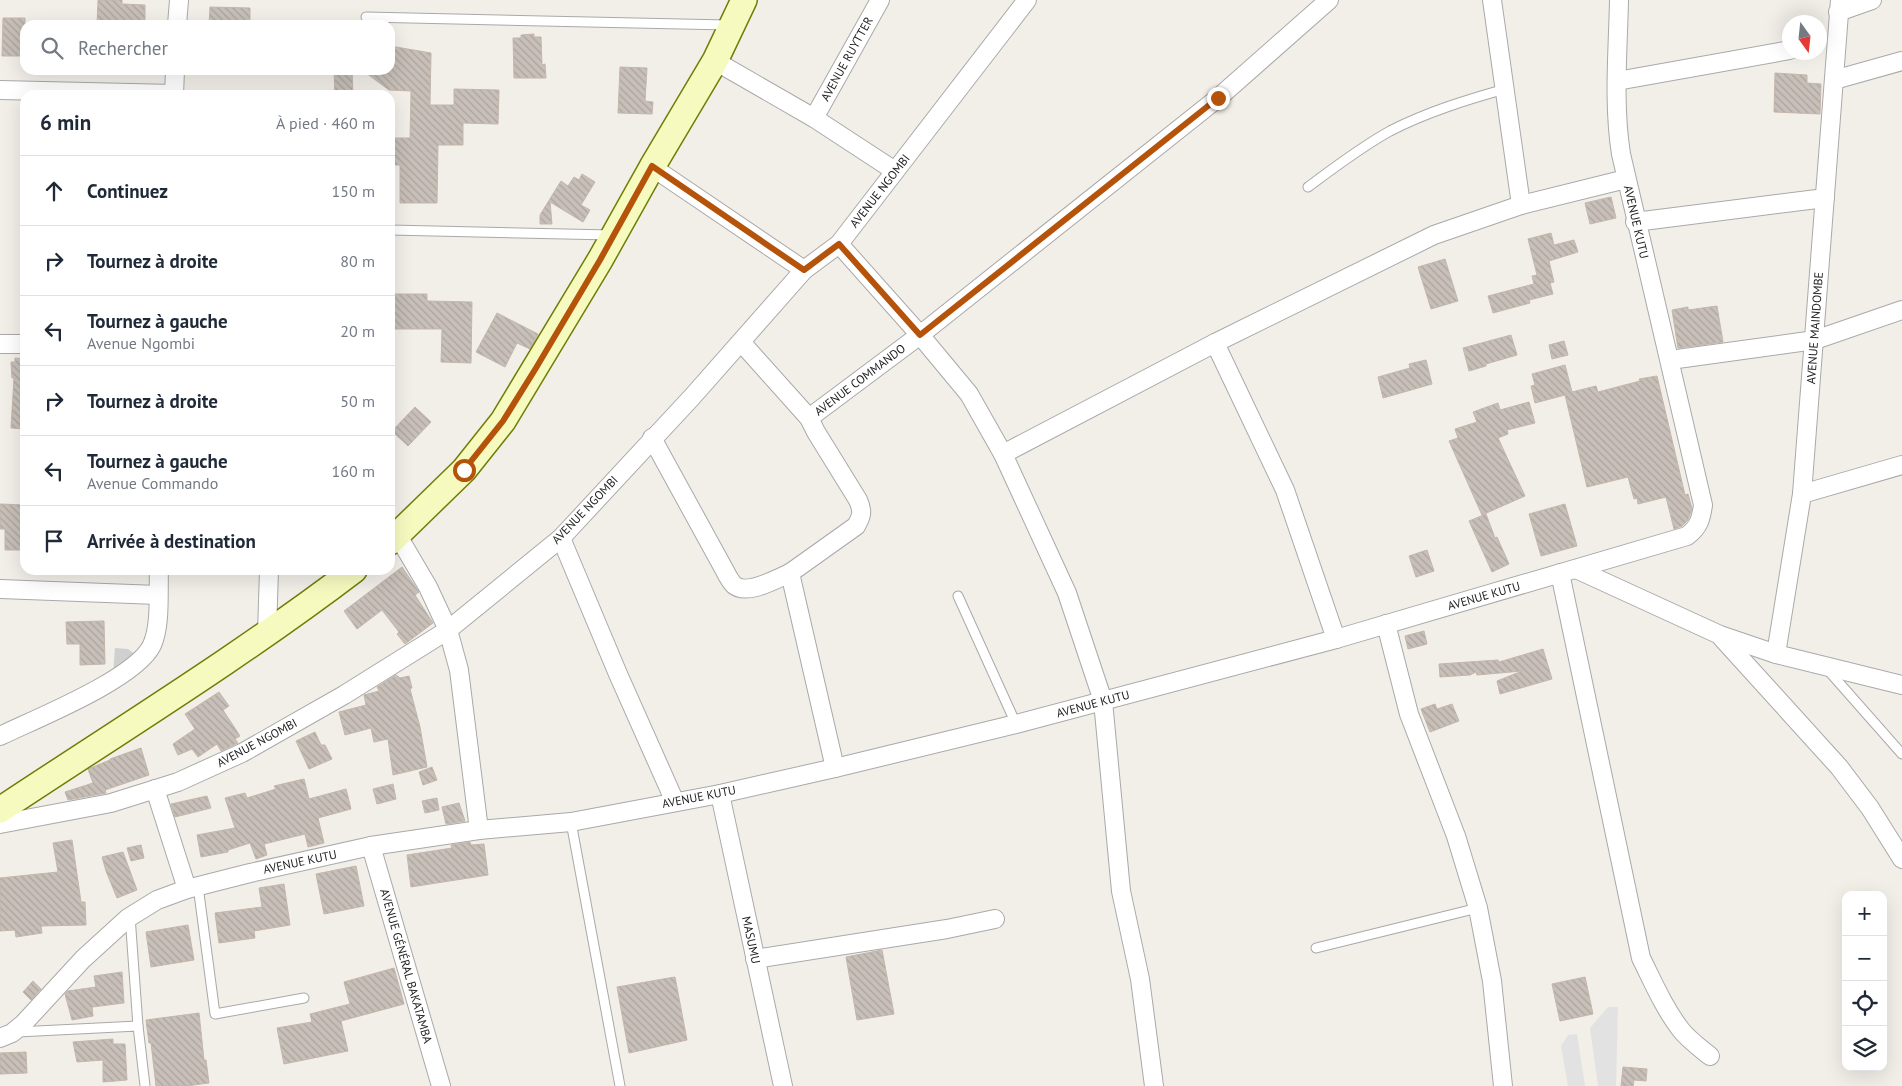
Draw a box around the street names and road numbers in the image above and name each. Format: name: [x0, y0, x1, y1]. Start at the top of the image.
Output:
street label: AVENUE RUYTTER: [817, 14, 876, 103]
street label: AVENUE NGOMBI: [846, 151, 913, 230]
street label: AVENUE KUTU: [1621, 184, 1652, 260]
street label: AVENUE MAINDOMBE: [1803, 271, 1826, 385]
street label: AVENUE COMMANDO: [811, 340, 908, 419]
street label: AVENUE NGOMBI: [548, 472, 621, 547]
street label: AVENUE KUTU: [1446, 578, 1522, 613]
street label: AVENUE KUTU: [1055, 687, 1131, 720]
street label: AVENUE NGOMBI: [214, 715, 300, 770]
street label: AVENUE KUTU: [661, 782, 737, 811]
street label: AVENUE KUTU: [262, 846, 338, 877]
street label: AVENUE GÉNÉRAL BAKATAMBA: [377, 887, 436, 1045]
street label: MASUMU: [739, 915, 764, 965]

